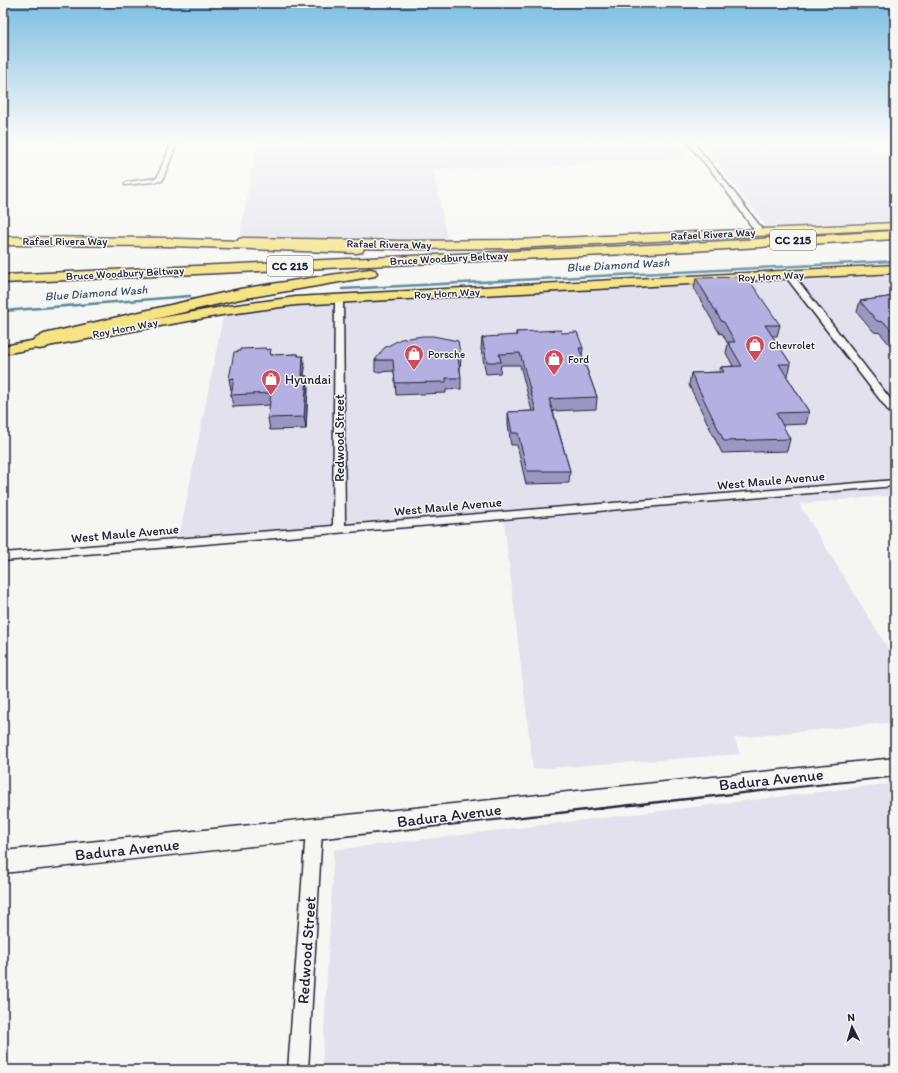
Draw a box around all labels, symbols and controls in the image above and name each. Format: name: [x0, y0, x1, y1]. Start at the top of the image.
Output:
street label: Rafael Rivera Way: [670, 226, 756, 243]
road number: CC 215: [770, 230, 816, 250]
street label: Rafael Rivera Way: [23, 235, 107, 248]
street label: Rafael Rivera Way: [346, 237, 432, 252]
street label: Bruce Woodbury Beltway: [390, 249, 508, 268]
water label: Blue Diamond Wash: [566, 255, 671, 275]
road number: CC 215: [267, 256, 313, 276]
street label: Bruce Woodbury Beltway: [66, 264, 184, 283]
street label: Roy Horn Way: [738, 268, 804, 285]
water label: Blue Diamond Wash: [44, 282, 149, 304]
street label: Roy Horn Way: [414, 285, 480, 302]
street label: Roy Horn Way: [91, 316, 159, 341]
shop icon: Chevrolet: [744, 334, 766, 362]
place label: Chevrolet: [769, 339, 815, 352]
shop icon: Porsche: [403, 343, 425, 371]
place label: Porsche: [428, 348, 465, 361]
shop icon: Ford: [543, 348, 565, 376]
place label: Ford: [568, 353, 589, 366]
shop icon: Hyundai: [260, 368, 282, 396]
place label: Hyundai: [285, 372, 331, 387]
street label: Redwood Street: [332, 394, 347, 482]
street label: West Maule Avenue: [717, 468, 826, 493]
street label: West Maule Avenue: [394, 494, 503, 519]
street label: West Maule Avenue: [71, 521, 180, 546]
street label: Badura Avenue: [718, 765, 825, 794]
street label: Badura Avenue: [396, 800, 503, 831]
street label: Badura Avenue: [74, 835, 181, 864]
street label: Redwood Street: [293, 896, 320, 1004]
north arrow: [832, 1007, 872, 1047]
text: N: [847, 1011, 855, 1024]

